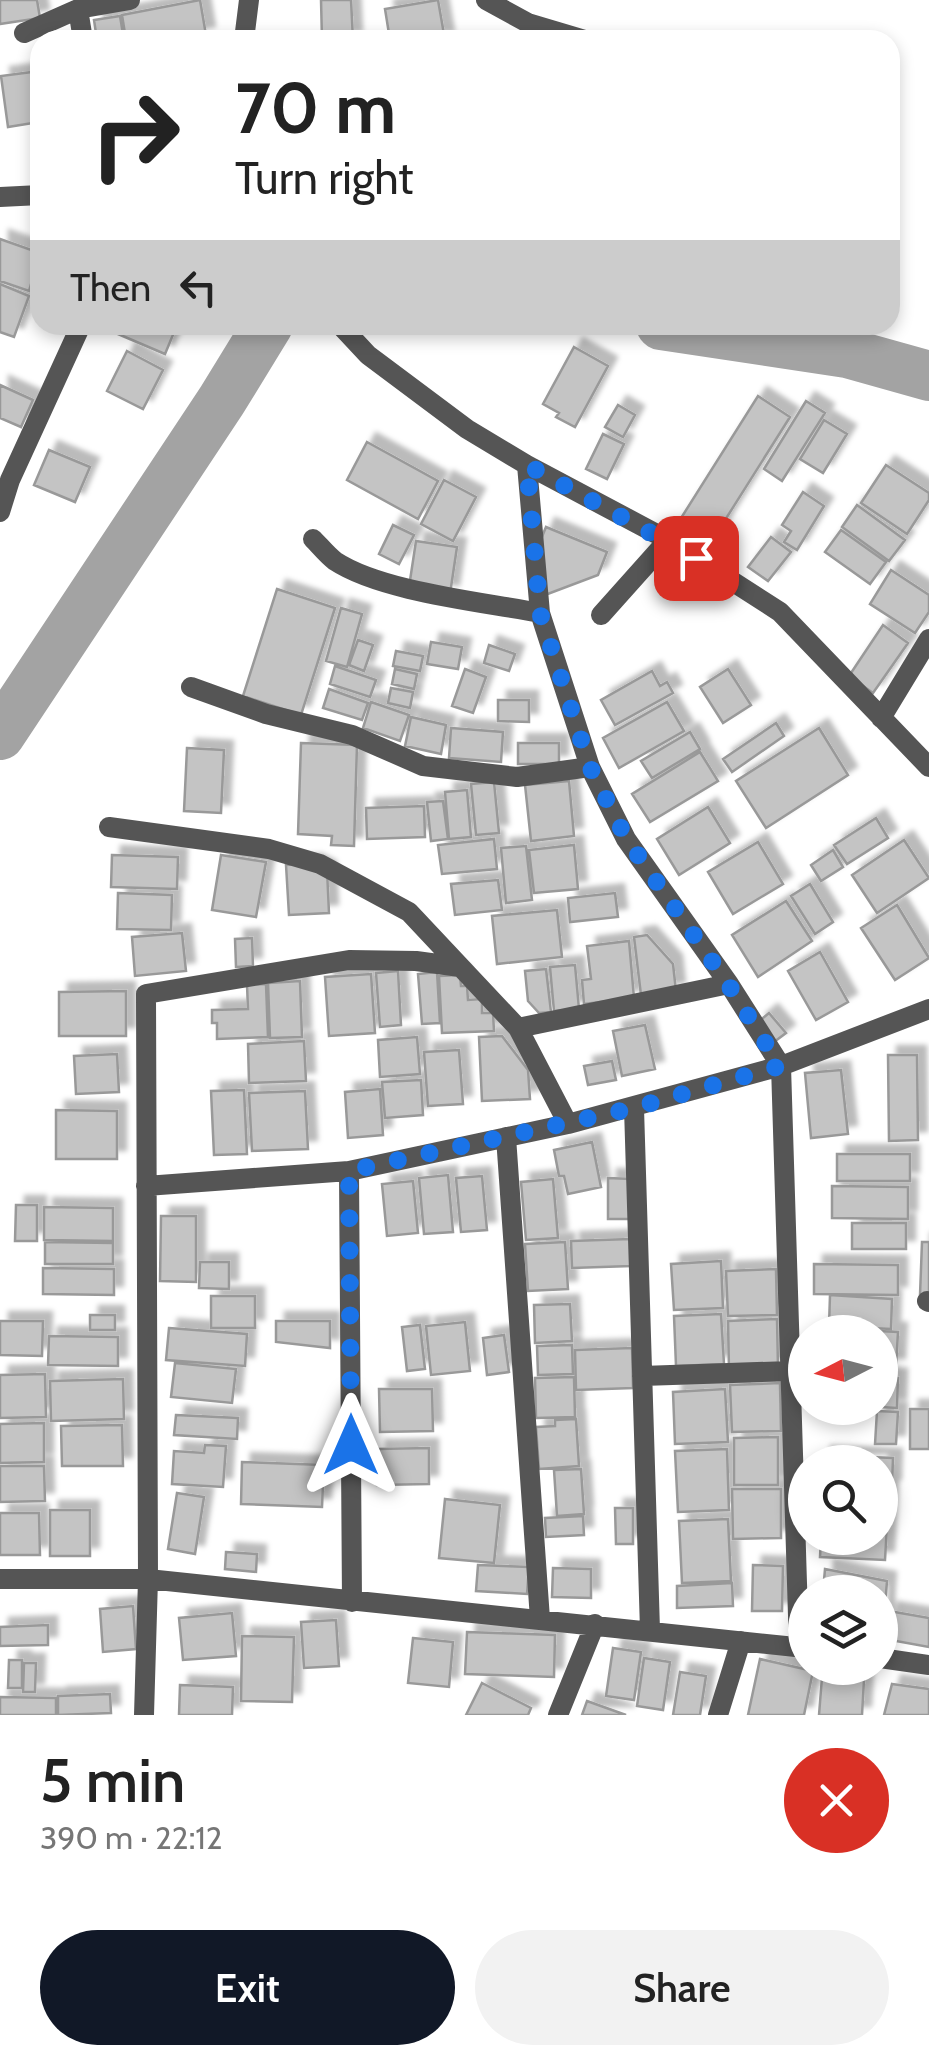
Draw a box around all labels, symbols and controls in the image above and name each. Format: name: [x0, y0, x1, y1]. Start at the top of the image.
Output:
text: 70 m: [235, 65, 396, 151]
icon: right: [70, 70, 200, 200]
text: Turn right: [235, 151, 414, 205]
icon: left: [171, 260, 226, 315]
text: Then: [70, 264, 151, 311]
pin: [654, 516, 739, 601]
icon: arrive: [669, 531, 724, 586]
north arrow: [788, 1315, 898, 1425]
map controls: [788, 1315, 898, 1685]
position arrow: [299, 1393, 403, 1497]
button: search: [788, 1445, 898, 1555]
button: layers: [788, 1575, 898, 1685]
text: 5 min: [40, 1744, 185, 1817]
button: close: [784, 1748, 889, 1853]
text: 390 m · 22:12: [40, 1818, 223, 1857]
button: Exit: [40, 1930, 455, 2045]
button: Share: [475, 1930, 889, 2045]

